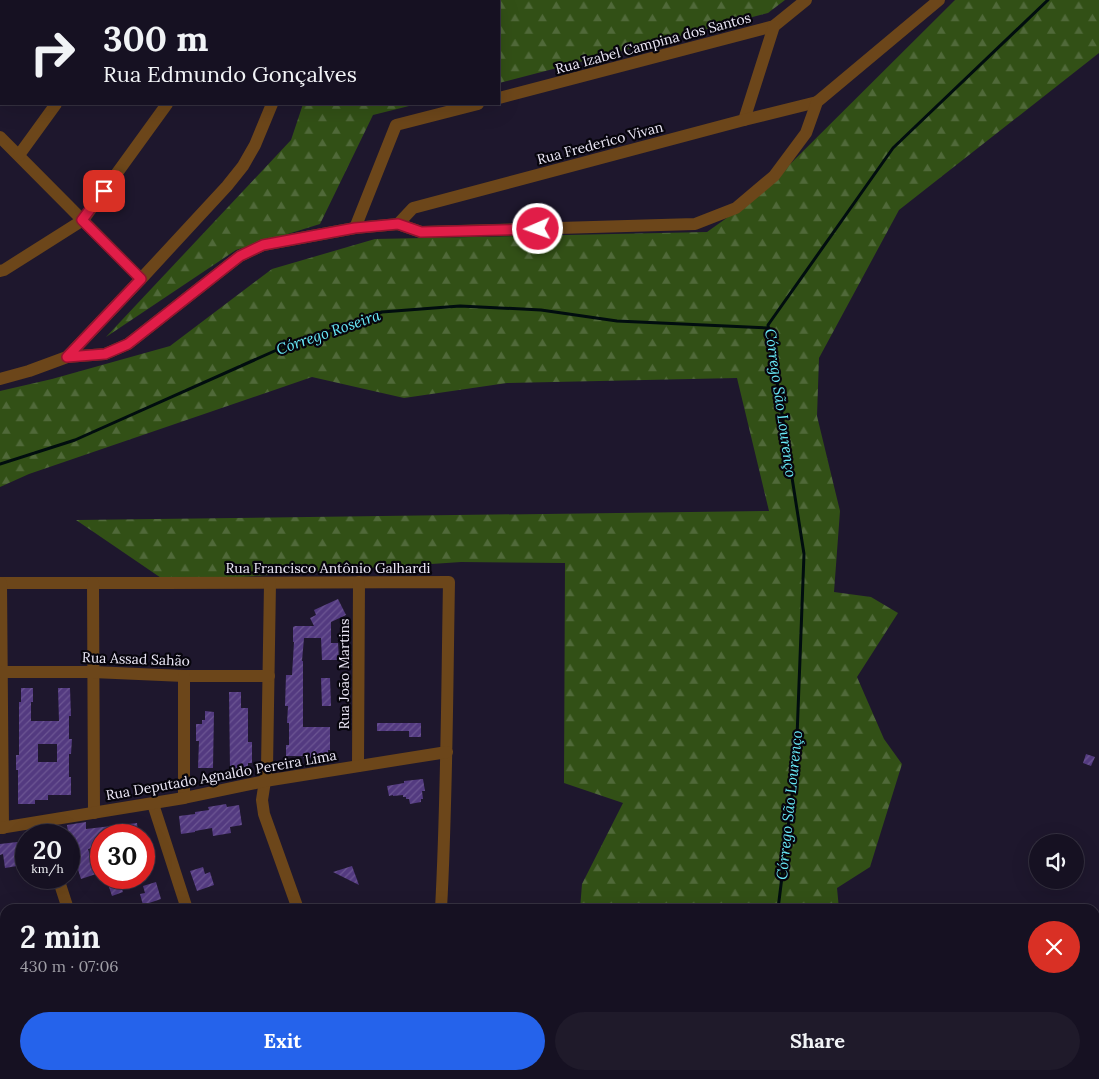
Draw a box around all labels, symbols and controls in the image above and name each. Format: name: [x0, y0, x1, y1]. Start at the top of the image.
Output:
street label: Rua Izabel Campina dos Santos: [553, 8, 753, 78]
text: 300 m: [103, 16, 209, 61]
icon: right: [20, 20, 85, 85]
text: Rua Edmundo Gonçalves: [103, 60, 357, 88]
street label: Rua Frederico Vivan: [535, 117, 665, 168]
pin: [83, 170, 125, 212]
icon: arrive: [90, 177, 118, 205]
position arrow: [511, 202, 563, 254]
water label: Córrego Roseira: [274, 305, 383, 359]
water label: Córrego São Lourenço: [761, 327, 801, 479]
street label: Rua Francisco Antônio Galhardi: [225, 559, 431, 577]
street label: Rua João Martins: [335, 618, 353, 730]
street label: Rua Assad Sahão: [82, 648, 190, 670]
water label: Córrego São Lourenço: [772, 729, 806, 881]
street label: Rua Deputado Agnaldo Pereira Lima: [104, 746, 338, 804]
speed limit sign: 30: [90, 824, 155, 889]
text: 20: [33, 834, 62, 866]
map controls: [1029, 834, 1084, 889]
button: sound: [1029, 834, 1084, 889]
text: km/h: [31, 861, 64, 876]
text: 2 min: [20, 918, 100, 956]
button: close: [1028, 921, 1080, 973]
text: 430 m · 07:06: [20, 956, 119, 976]
button: Exit: [20, 1012, 545, 1070]
button: Share: [555, 1012, 1080, 1070]

